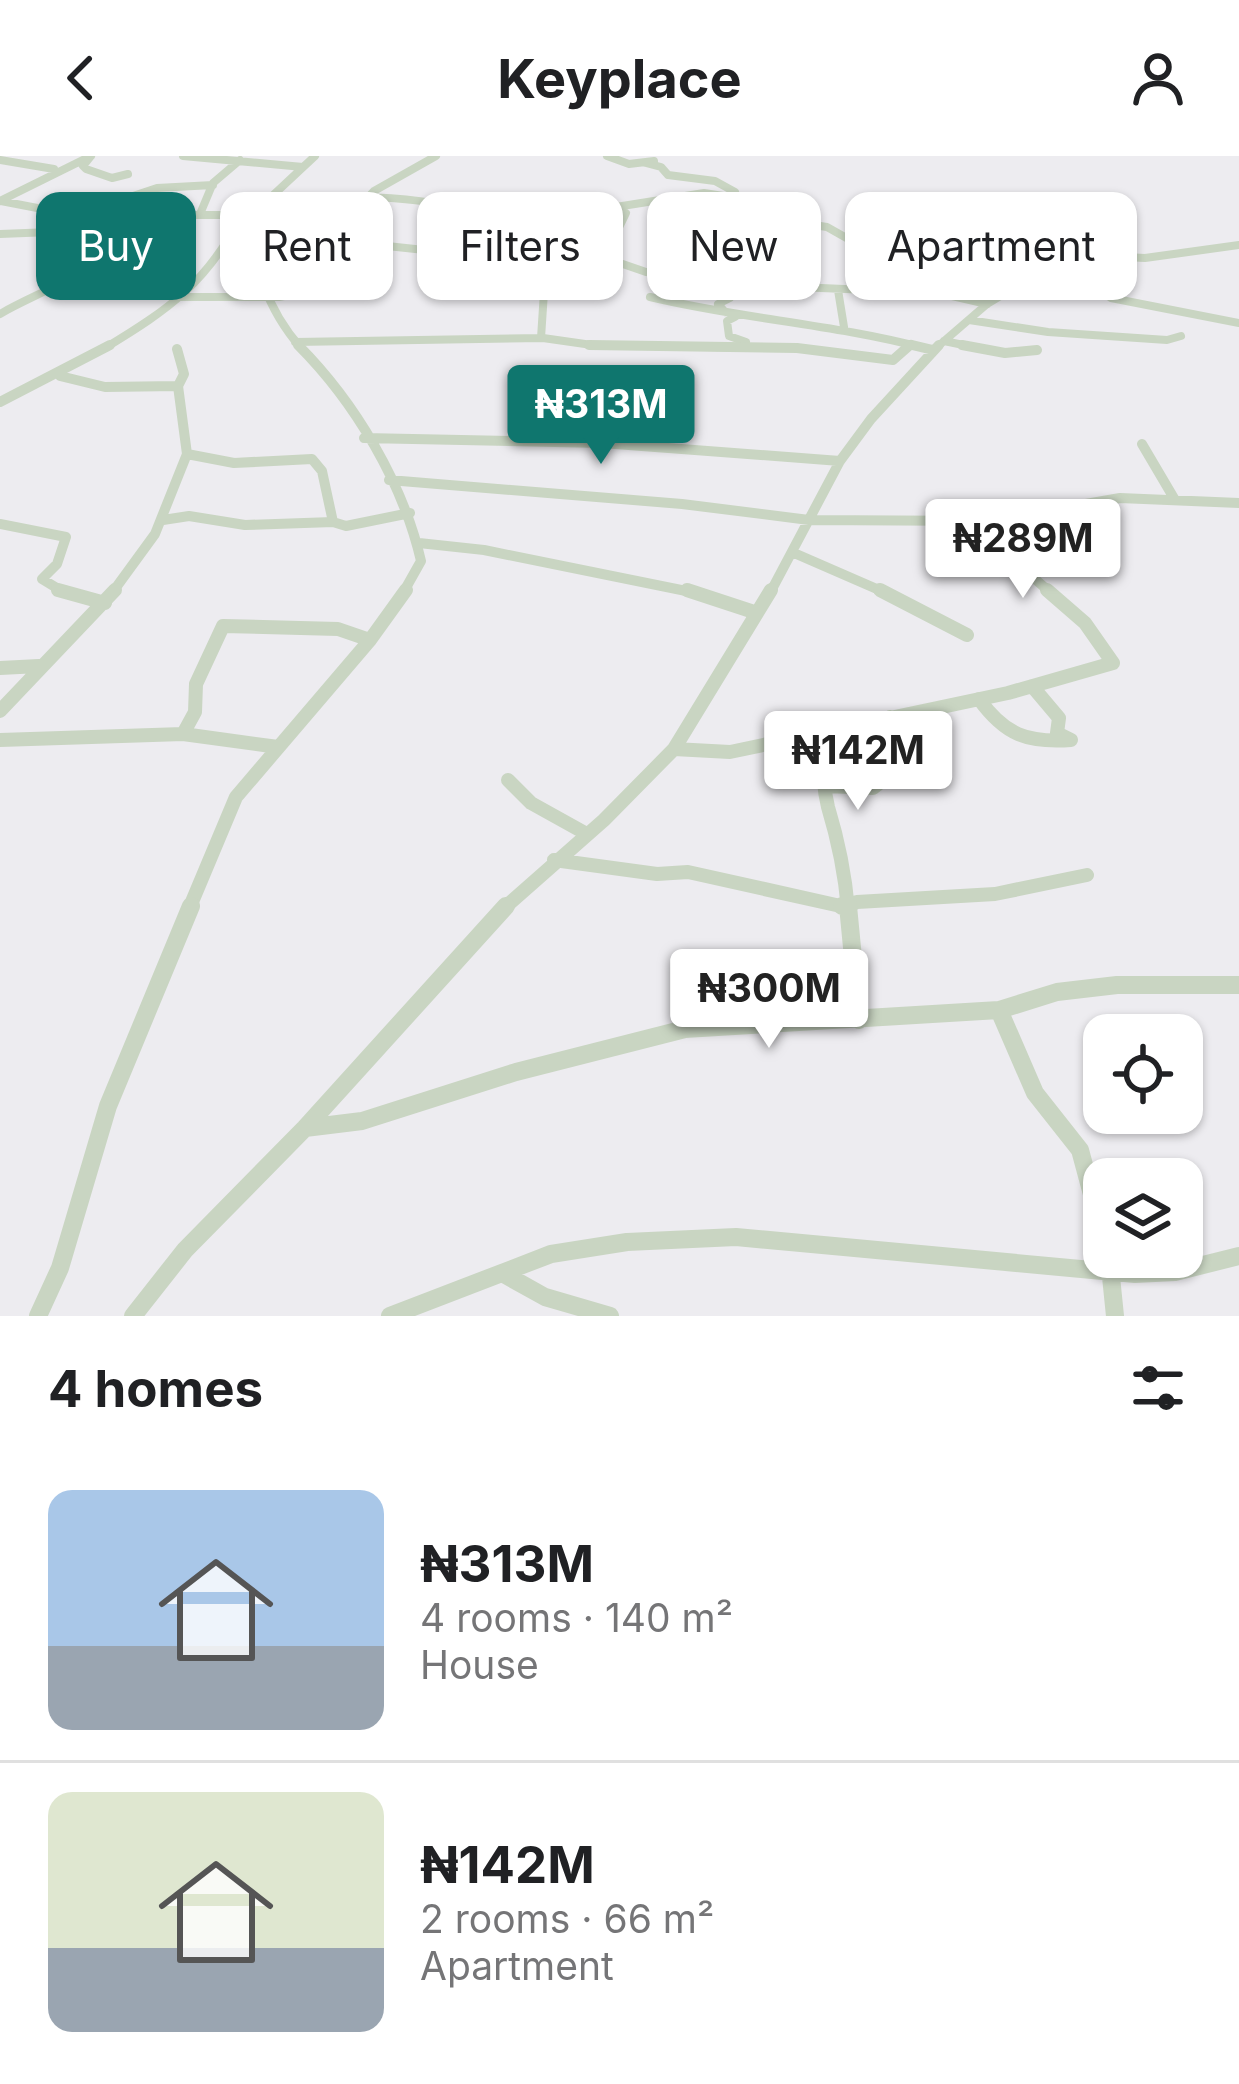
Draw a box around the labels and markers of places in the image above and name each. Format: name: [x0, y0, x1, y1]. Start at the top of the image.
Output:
pin: ₦313M: [517, 365, 685, 467]
pin: ₦289M: [939, 499, 1107, 601]
pin: ₦142M: [774, 711, 942, 813]
pin: ₦300M: [685, 949, 853, 1051]

